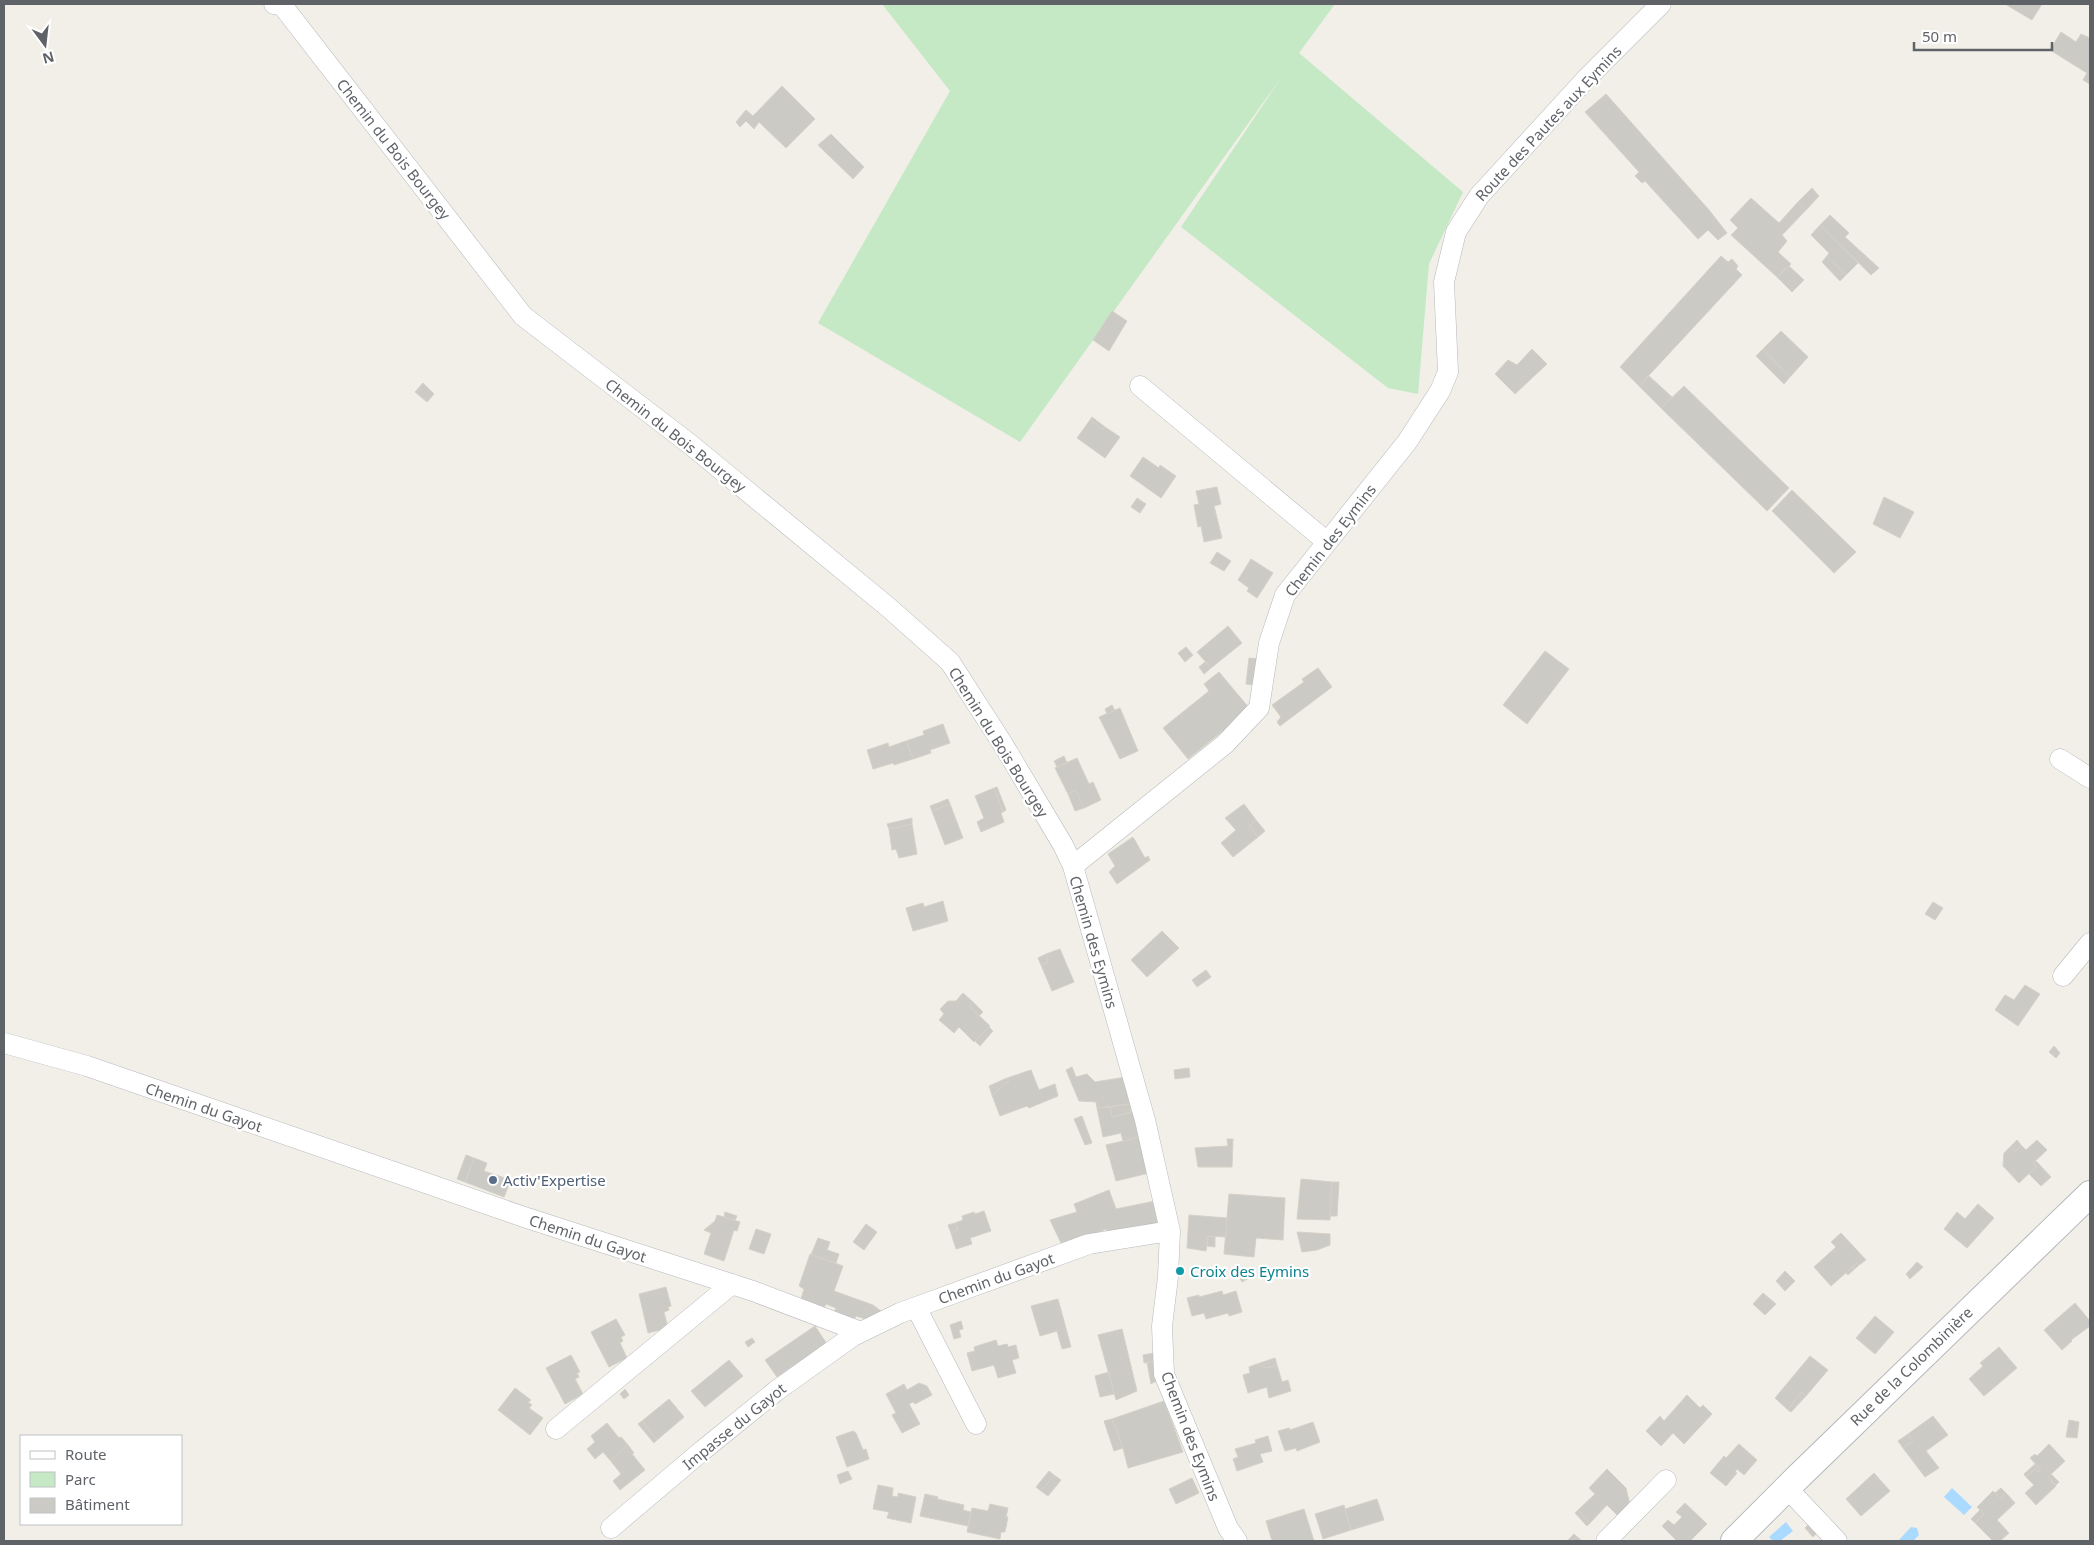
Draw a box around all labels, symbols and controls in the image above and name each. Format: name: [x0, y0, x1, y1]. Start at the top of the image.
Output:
north arrow: [20, 20, 70, 70]
scale bar: [1914, 20, 2052, 52]
text: 50 m: [1922, 26, 1957, 46]
street label: Route des Pautes aux Eymins: [1471, 41, 1625, 205]
text: N: [41, 47, 56, 69]
street label: Chemin du Bois Bourgey: [333, 74, 456, 224]
street label: Chemin du Bois Bourgey: [601, 374, 751, 497]
street label: Chemin des Eymins: [1280, 480, 1380, 600]
street label: Chemin du Bois Bourgey: [945, 663, 1054, 821]
street label: Chemin des Eymins: [1065, 873, 1123, 1011]
street label: Chemin du Gayot: [143, 1078, 266, 1137]
place label: Activ'Expertise: [503, 1170, 606, 1190]
marker: Activ'Expertise: [487, 1174, 499, 1186]
street label: Chemin du Gayot: [527, 1210, 650, 1267]
street label: Chemin du Gayot: [935, 1248, 1057, 1308]
place label: Croix des Eymins: [1190, 1261, 1309, 1281]
marker: Croix des Eymins: [1174, 1265, 1186, 1277]
street label: Rue de la Colombinière: [1845, 1302, 1977, 1430]
street label: Chemin des Eymins: [1157, 1368, 1225, 1504]
street label: Impasse du Gayot: [678, 1378, 790, 1474]
legend: [20, 1435, 182, 1525]
text: Route: [65, 1444, 107, 1464]
text: Parc: [65, 1469, 96, 1489]
text: Bâtiment: [65, 1494, 130, 1514]

